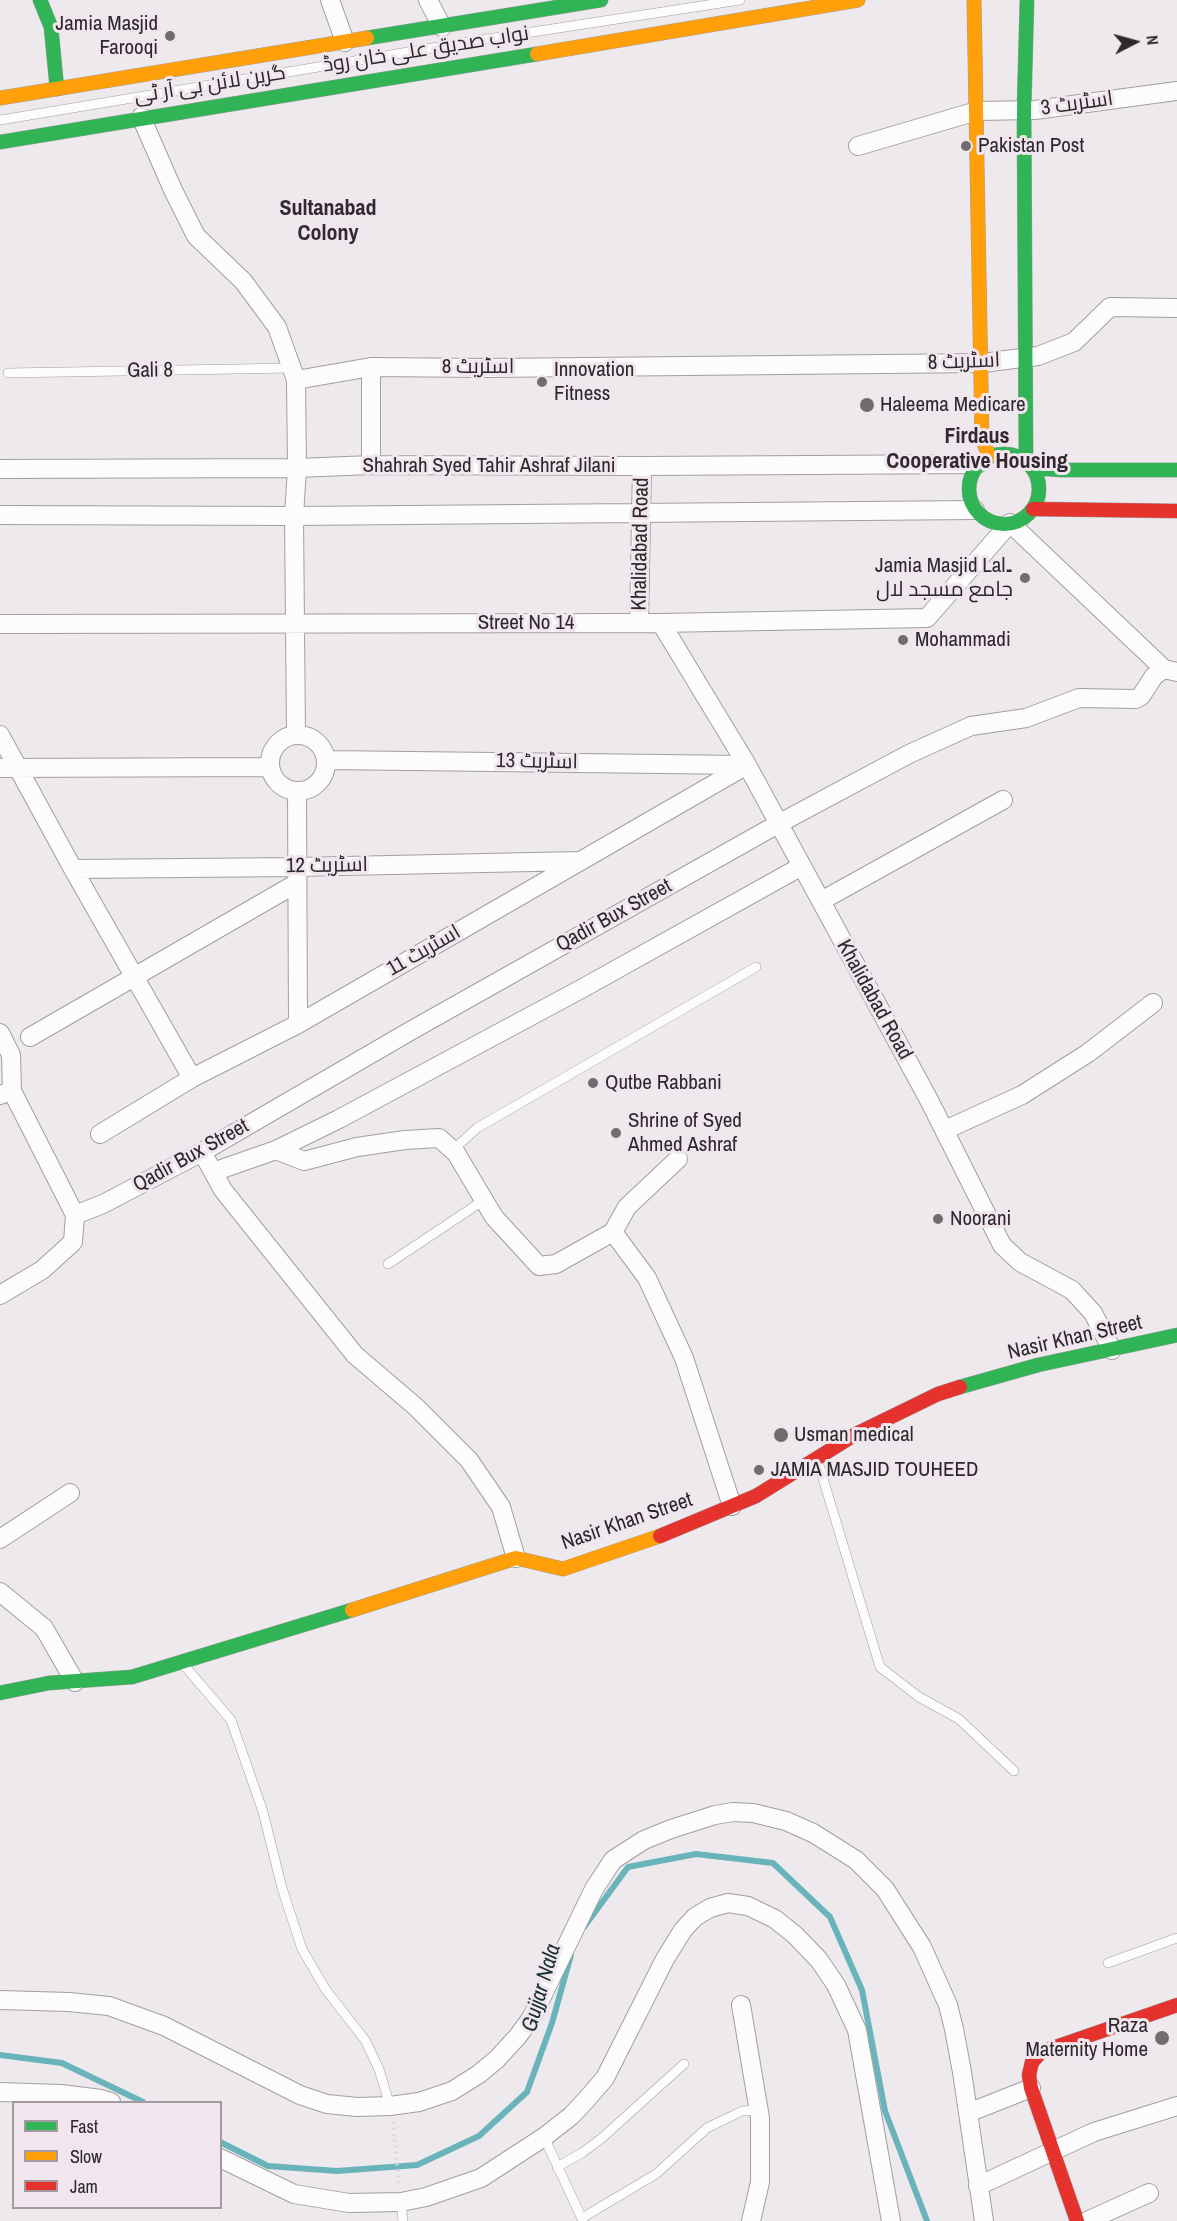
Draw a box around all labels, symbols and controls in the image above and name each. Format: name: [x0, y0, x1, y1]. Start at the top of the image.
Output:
place label: Jamia Masjid Farooqi: [56, 11, 158, 61]
north arrow: [1105, 12, 1165, 72]
street label: نواب صدیق علی خان روڈ: [321, 21, 531, 79]
marker: Jamia Masjid Farooqi: [163, 29, 177, 43]
text: N: [1141, 34, 1164, 46]
street label: گرین لائن بی آر ٹی: [132, 61, 288, 109]
street label: اسٹریٹ 3: [1039, 86, 1115, 122]
place label: Pakistan Post: [978, 133, 1084, 159]
marker: Pakistan Post: [959, 139, 973, 153]
district label: Sultanabad Colony: [279, 196, 377, 248]
street label: اسٹریٹ 8: [927, 348, 1001, 376]
street label: اسٹریٹ 8: [442, 354, 514, 380]
place label: Innovation Fitness: [554, 357, 634, 407]
street label: Gali 8: [127, 358, 173, 384]
marker: Innovation Fitness: [535, 375, 549, 389]
place label: Haleema Medicare: [880, 392, 1025, 418]
marker: Haleema Medicare: [858, 396, 876, 414]
district label: Firdaus Cooperative Housing: [886, 424, 1068, 476]
street label: Shahrah Syed Tahir Ashraf Jilani: [362, 453, 616, 479]
street label: Khalidabad Road: [627, 477, 655, 611]
place label: Jamia Masjid Lal۔ جامع مسجد لال: [875, 553, 1013, 603]
marker: Jamia Masjid Lal۔ جامع مسجد لال: [1018, 571, 1032, 585]
street label: Street No 14: [478, 610, 574, 636]
place label: Mohammadi: [915, 627, 1011, 653]
marker: Mohammadi: [896, 633, 910, 647]
street label: اسٹریٹ 13: [496, 749, 578, 775]
street label: اسٹریٹ 12: [286, 853, 368, 879]
street label: Qadir Bux Street: [552, 874, 676, 958]
street label: اسٹریٹ 11: [383, 920, 465, 982]
street label: Khalidabad Road: [831, 936, 917, 1064]
place label: Qutbe Rabbani: [605, 1070, 722, 1096]
marker: Qutbe Rabbani: [586, 1076, 600, 1090]
place label: Shrine of Syed Ahmed Ashraf: [628, 1108, 742, 1158]
street label: Qadir Bux Street: [129, 1114, 253, 1198]
marker: Shrine of Syed Ahmed Ashraf: [609, 1126, 623, 1140]
place label: Noorani: [950, 1206, 1011, 1232]
marker: Noorani: [931, 1212, 945, 1226]
street label: Nasir Khan Street: [1005, 1310, 1145, 1366]
place label: Usman medical: [794, 1422, 914, 1448]
marker: Usman medical: [772, 1426, 790, 1444]
place label: JAMIA MASJID TOUHEED: [771, 1457, 978, 1483]
marker: JAMIA MASJID TOUHEED: [752, 1463, 766, 1477]
street label: Nasir Khan Street: [558, 1488, 696, 1556]
water label: Gujjar Nala: [517, 1941, 567, 2035]
place label: Raza Maternity Home: [1026, 2013, 1148, 2063]
marker: Raza Maternity Home: [1153, 2029, 1171, 2047]
legend: [12, 2101, 222, 2209]
text: Fast: [70, 2114, 98, 2139]
text: Slow: [70, 2144, 102, 2169]
text: Jam: [70, 2174, 98, 2199]

